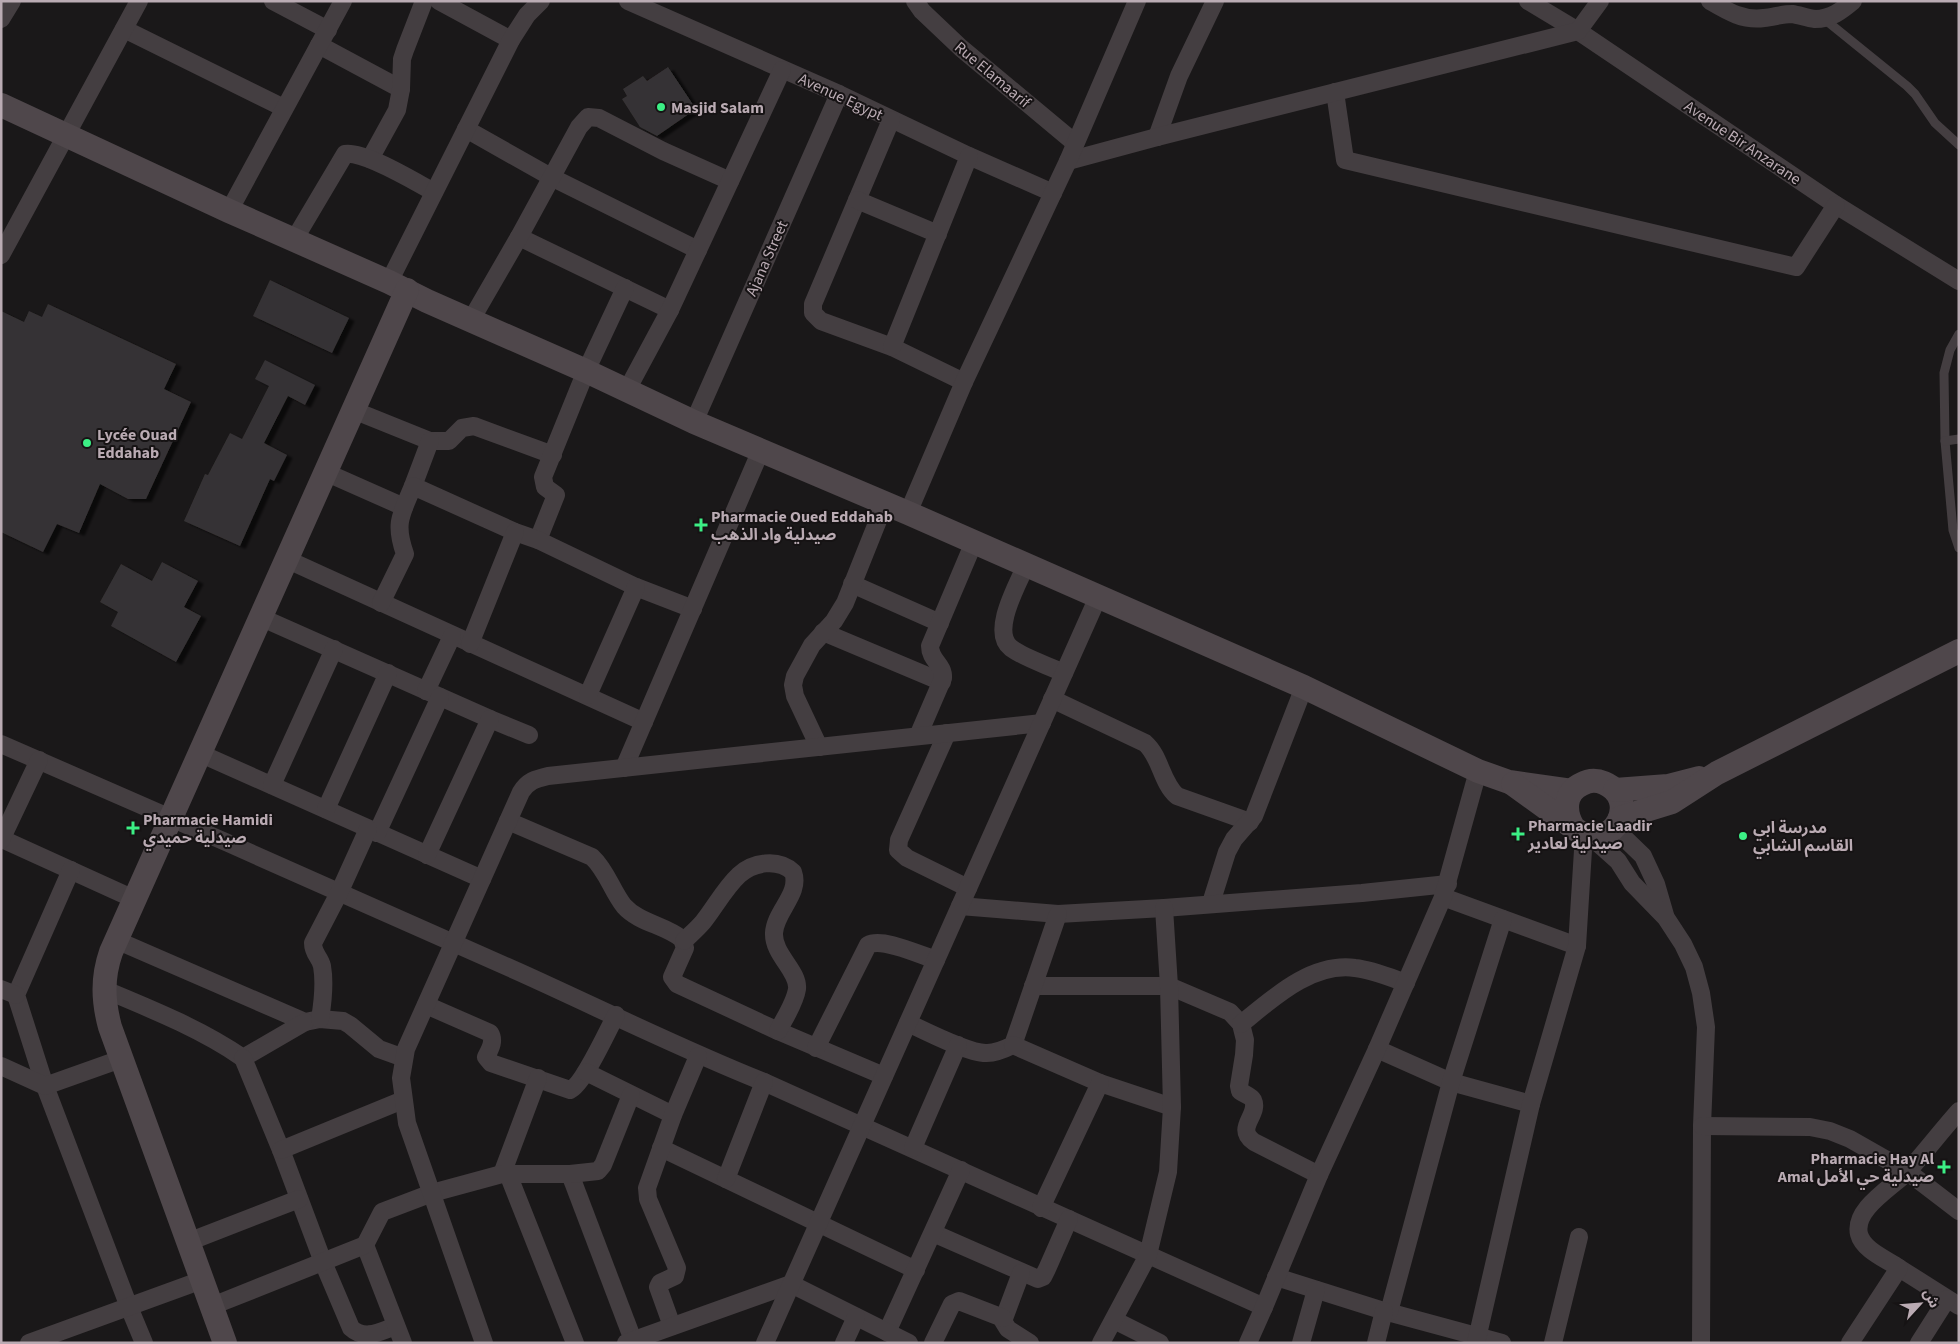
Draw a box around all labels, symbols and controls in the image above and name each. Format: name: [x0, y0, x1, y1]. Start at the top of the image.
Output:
street label: Rue Elamaarif: [950, 36, 1036, 114]
street label: Avenue Egypt: [795, 68, 887, 126]
street label: Avenue Bir Anzarane: [1680, 96, 1805, 190]
place label: Masjid Salam: [671, 97, 764, 119]
marker: Masjid Salam: [655, 101, 667, 113]
street label: Ajana Street: [740, 216, 794, 300]
place label: Lycée Ouad Eddahab: [97, 424, 177, 464]
marker: Lycée Ouad Eddahab: [81, 437, 93, 449]
place label: Pharmacie Oued Eddahab صيدلية واد الذهب: [711, 506, 893, 546]
marker: Pharmacie Oued Eddahab صيدلية واد الذهب: [695, 519, 707, 531]
place label: Pharmacie Hamidi صيدلية حميدي: [143, 809, 273, 851]
place label: Pharmacie Laadir صيدلية لعادير: [1527, 815, 1653, 855]
place label: مدرسة ابي القاسم الشابي: [1753, 817, 1853, 859]
marker: Pharmacie Hamidi صيدلية حميدي: [127, 822, 139, 834]
marker: Pharmacie Laadir صيدلية لعادير: [1512, 828, 1524, 840]
marker: مدرسة ابي القاسم الشابي: [1737, 830, 1749, 842]
place label: Pharmacie Hay Al Amal صيدلية حي الأمل: [1777, 1148, 1934, 1190]
marker: Pharmacie Hay Al Amal صيدلية حي الأمل: [1938, 1161, 1950, 1173]
north arrow: [1895, 1279, 1945, 1329]
text: ش: [1918, 1286, 1944, 1312]

